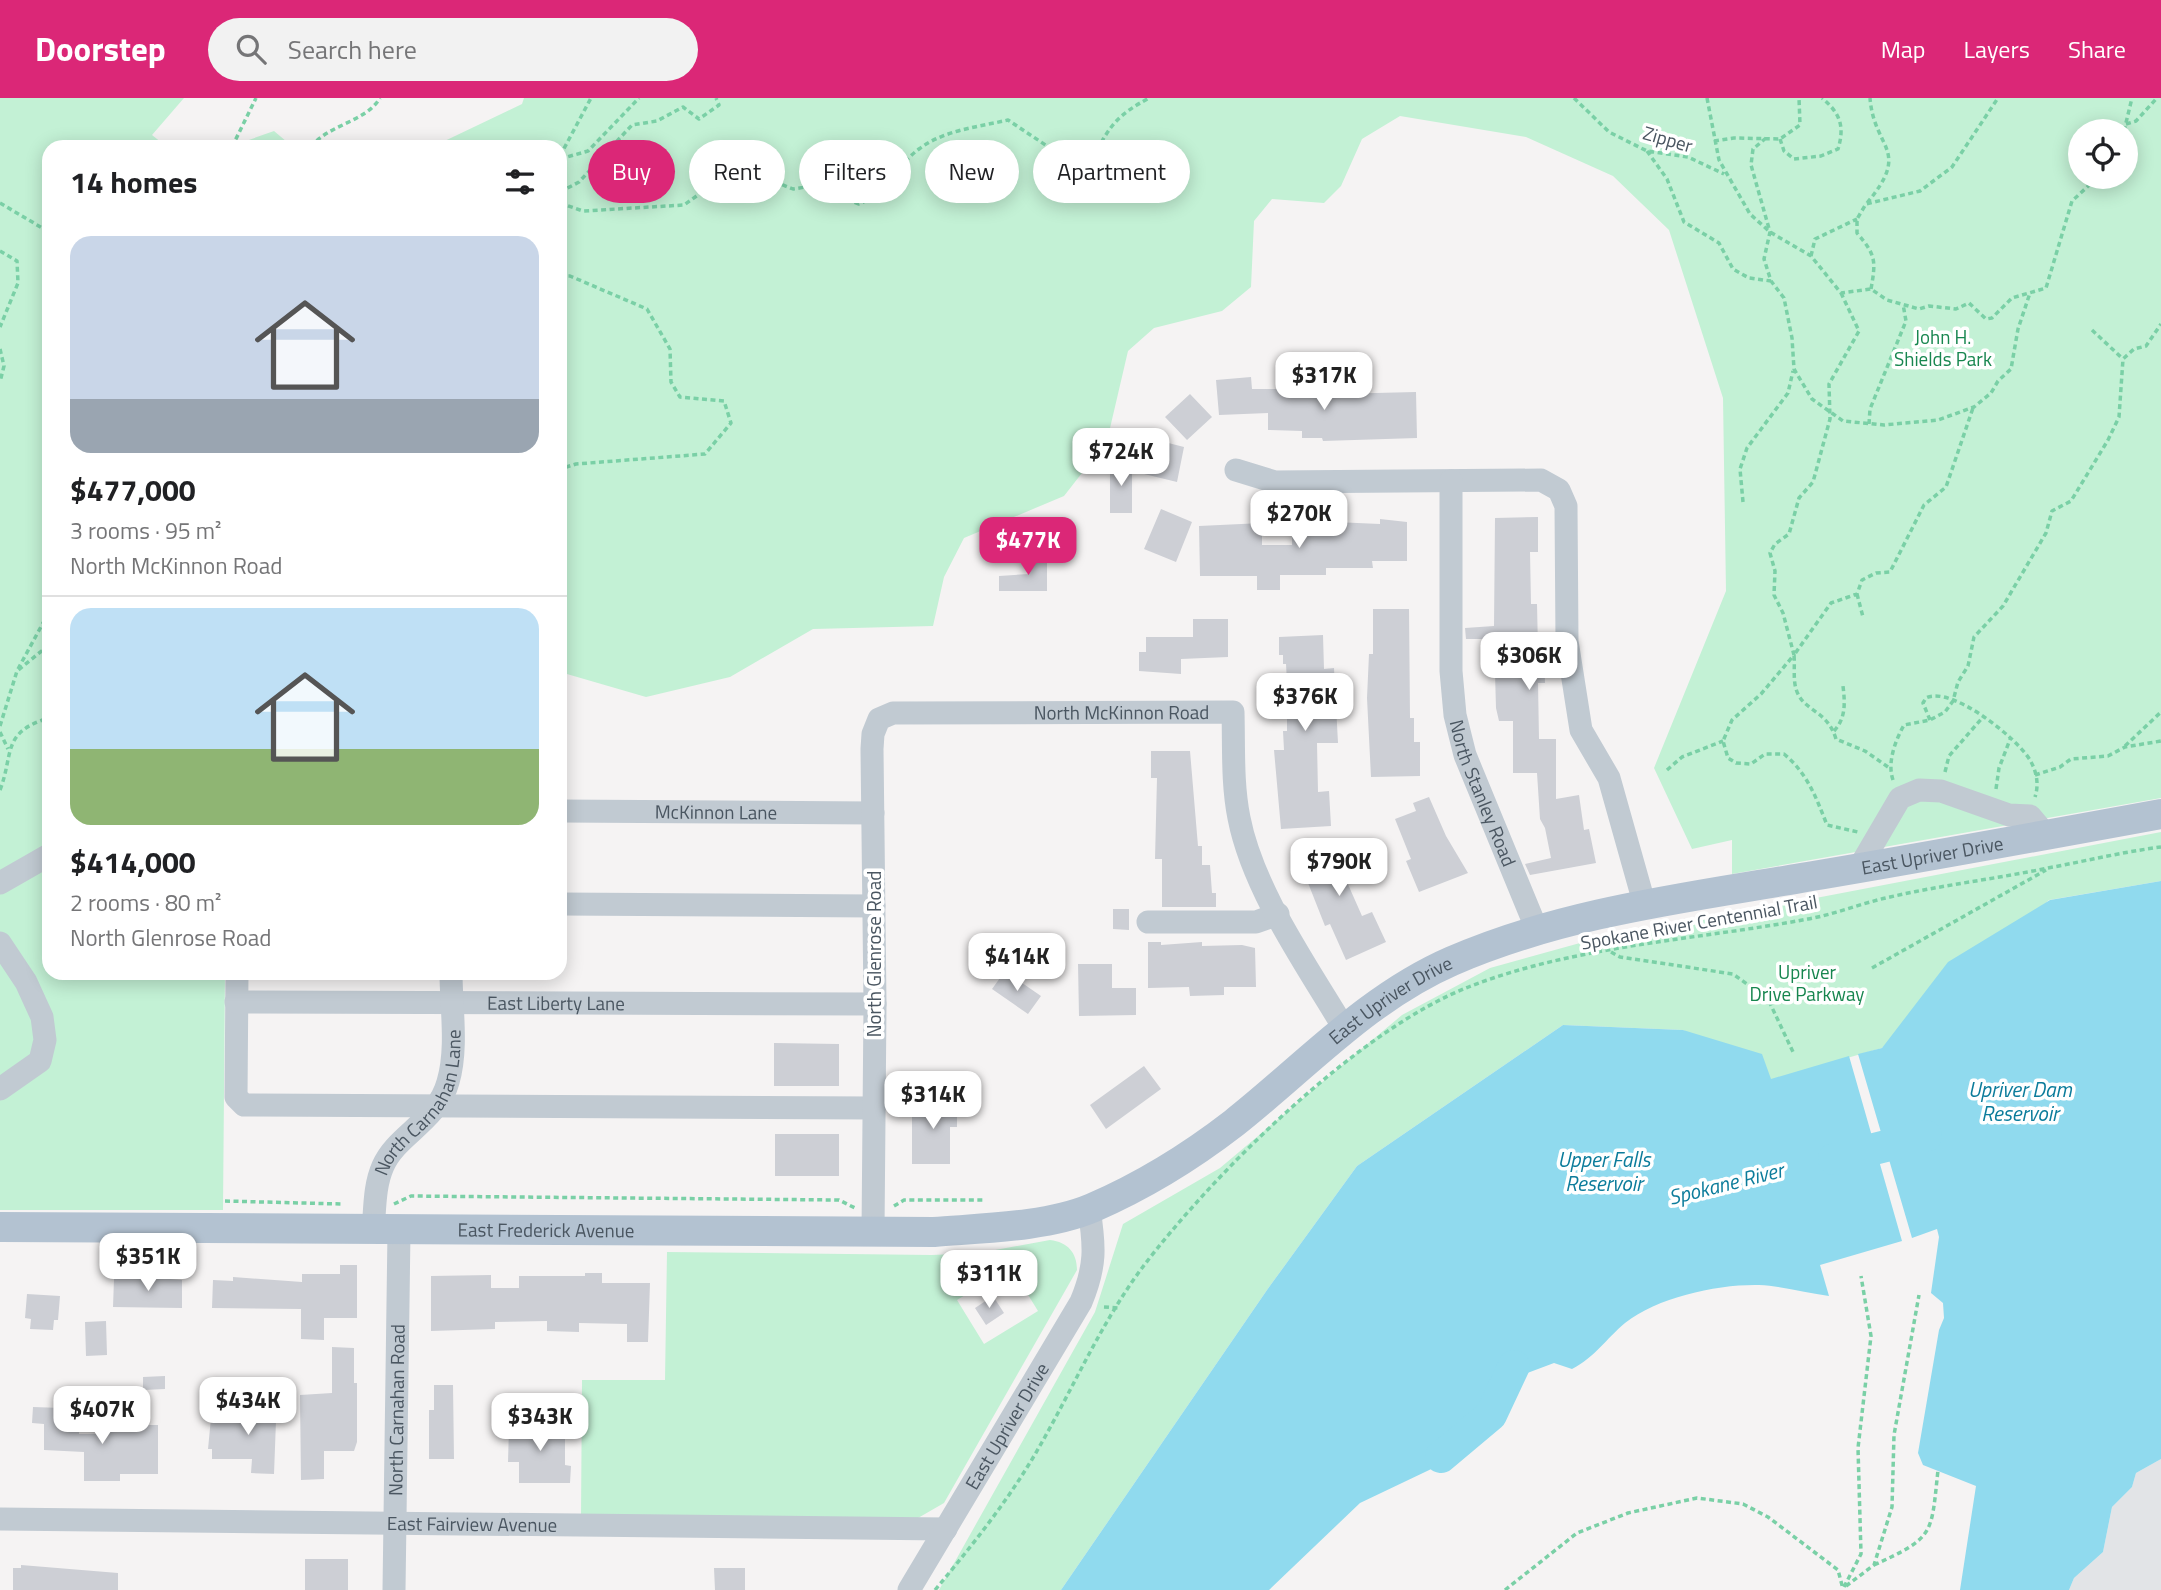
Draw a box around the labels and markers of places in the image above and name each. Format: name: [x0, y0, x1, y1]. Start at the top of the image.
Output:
pin: $317K: [1275, 352, 1373, 412]
pin: $724K: [1072, 428, 1170, 488]
pin: $270K: [1250, 490, 1348, 550]
pin: $477K: [979, 518, 1077, 577]
pin: $306K: [1480, 632, 1578, 692]
pin: $376K: [1256, 674, 1354, 733]
pin: $790K: [1290, 838, 1388, 898]
pin: $414K: [968, 934, 1066, 993]
pin: $314K: [884, 1072, 982, 1131]
pin: $351K: [99, 1234, 197, 1293]
pin: $311K: [940, 1250, 1038, 1310]
pin: $434K: [199, 1378, 297, 1437]
pin: $407K: [53, 1386, 151, 1446]
pin: $343K: [491, 1394, 589, 1453]

